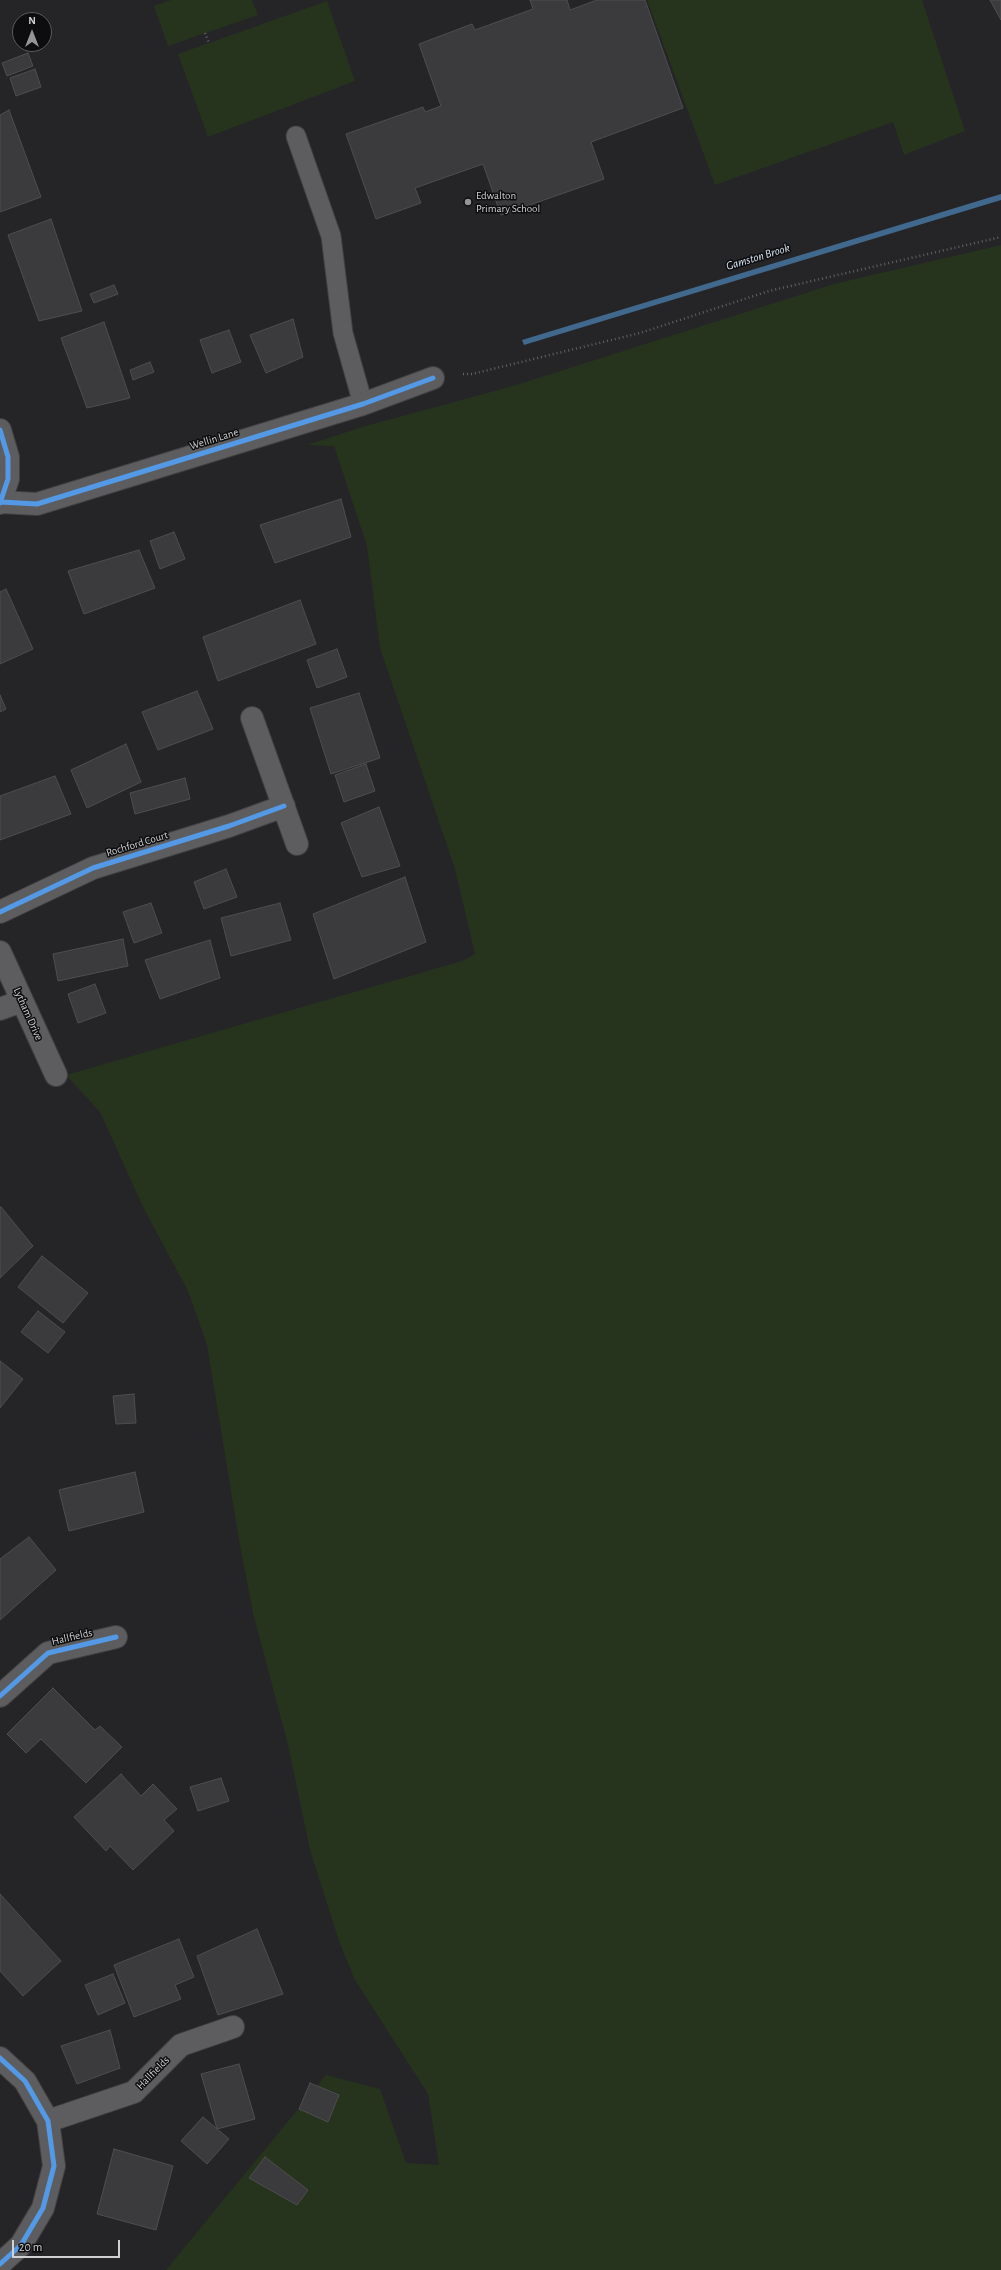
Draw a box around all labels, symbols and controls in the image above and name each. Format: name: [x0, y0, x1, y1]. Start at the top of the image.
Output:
north arrow: [12, 12, 52, 52]
text: N: [28, 15, 36, 26]
place label: Edwalton Primary School: [476, 189, 540, 215]
marker: Edwalton Primary School: [463, 197, 473, 207]
water label: Gamston Brook: [724, 241, 792, 273]
street label: Wellin Lane: [188, 425, 240, 453]
street label: Rochford Court: [105, 828, 169, 860]
street label: Lytham Drive: [10, 985, 46, 1043]
street label: Hallfields: [50, 1626, 94, 1648]
street label: Hallfields: [134, 2054, 172, 2092]
scale bar: [14, 2232, 122, 2258]
text: 20 m: [19, 2241, 42, 2253]

